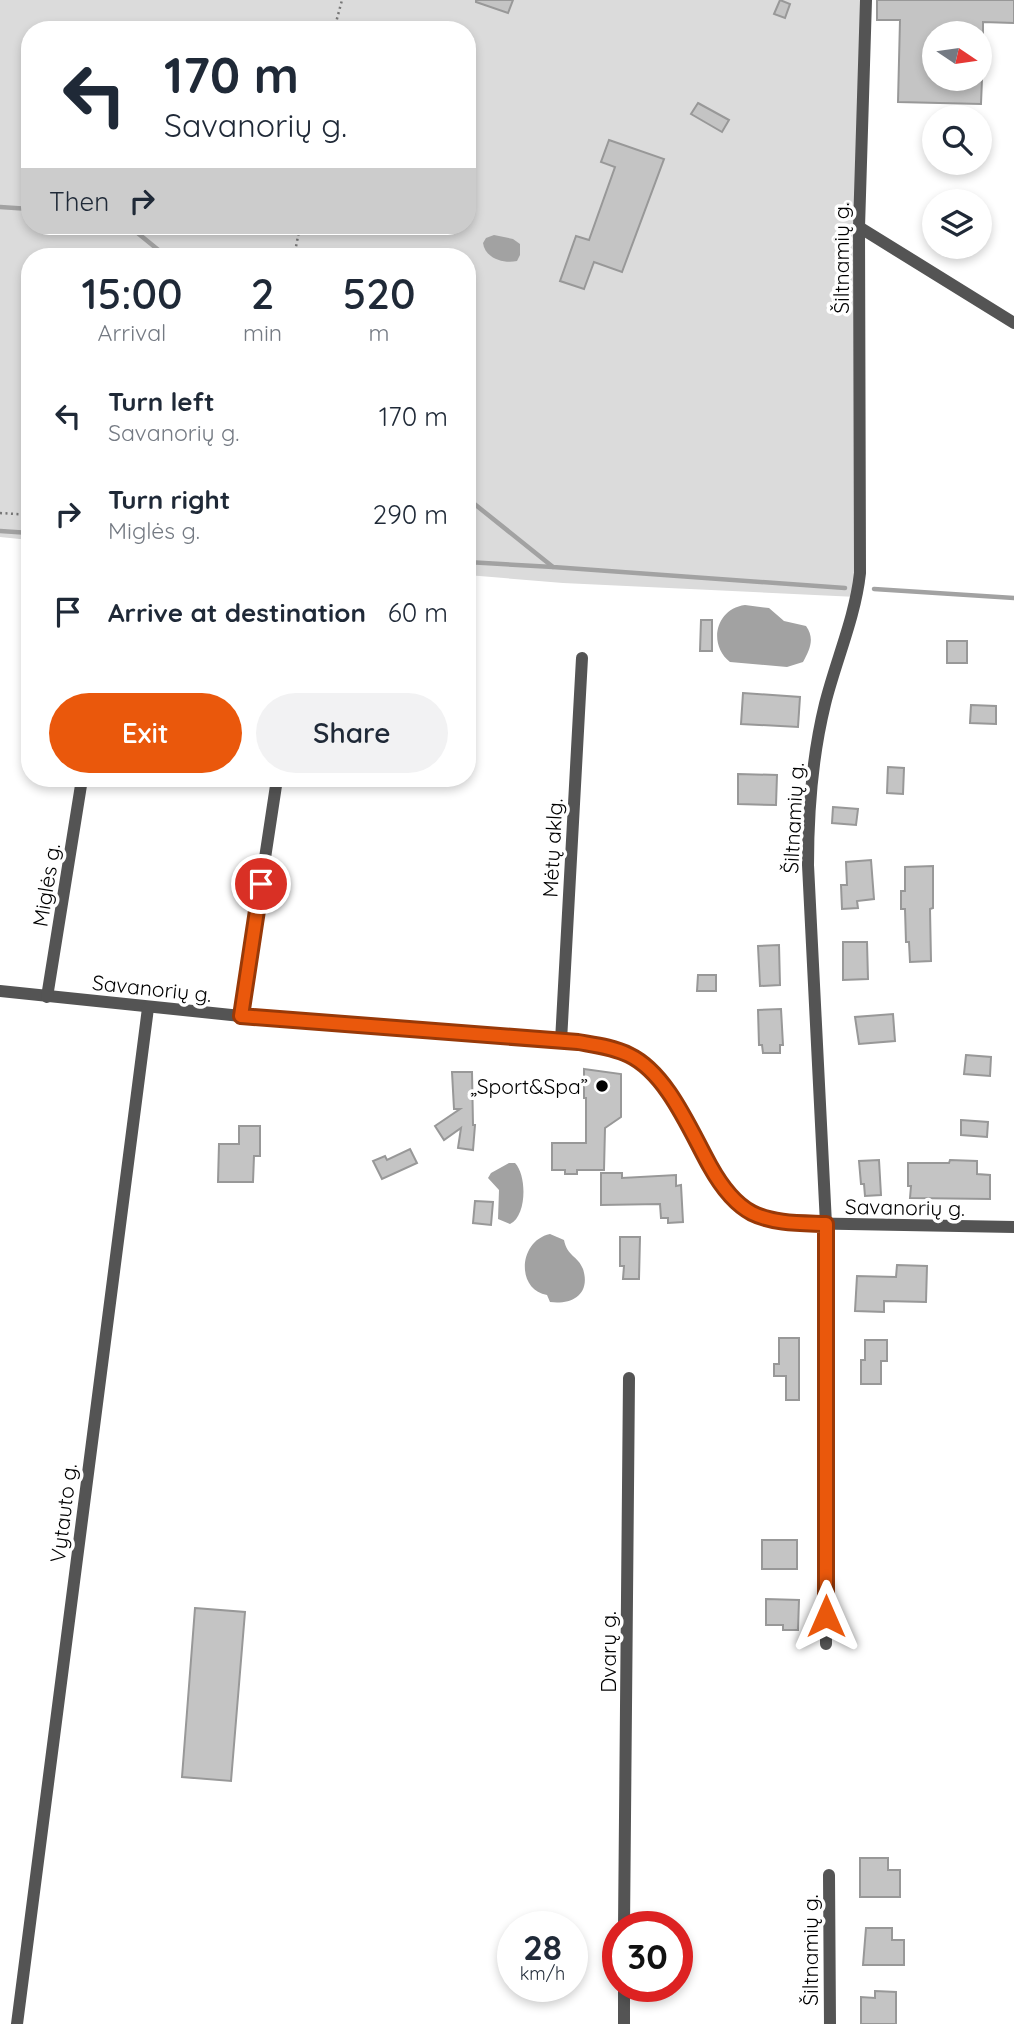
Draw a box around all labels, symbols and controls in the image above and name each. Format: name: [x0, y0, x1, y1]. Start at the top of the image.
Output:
north arrow: [922, 21, 992, 91]
map controls: [922, 21, 992, 259]
text: 170 m: [164, 44, 299, 105]
icon: left: [49, 49, 140, 140]
text: Savanorių g.: [164, 105, 347, 145]
button: search: [922, 105, 992, 175]
icon: right: [123, 182, 161, 220]
text: Then: [49, 185, 109, 218]
button: layers: [922, 189, 992, 259]
street label: Šiltnamių g.: [828, 202, 854, 314]
text: 15:00: [81, 267, 183, 320]
text: 2: [251, 267, 274, 320]
text: 520: [343, 267, 416, 320]
text: Arrival: [98, 318, 166, 347]
text: min: [243, 318, 282, 347]
text: m: [369, 318, 390, 347]
text: Turn left: [108, 385, 215, 418]
icon: left: [49, 397, 87, 435]
text: 170 m: [379, 400, 448, 433]
text: Savanorių g.: [108, 418, 240, 447]
text: Turn right: [108, 483, 230, 516]
icon: right: [49, 495, 87, 533]
text: 290 m: [373, 498, 448, 531]
text: Miglės g.: [108, 516, 200, 545]
icon: arrive: [49, 593, 87, 631]
text: Arrive at destination: [108, 596, 366, 629]
text: 60 m: [388, 596, 448, 629]
button: Exit: [49, 693, 242, 773]
button: Share: [256, 693, 448, 773]
street label: Šiltnamių g.: [777, 762, 809, 874]
street label: Mėtų aklg.: [536, 798, 568, 898]
street label: Miglės g.: [27, 842, 65, 928]
pin: [231, 854, 291, 914]
icon: arrive: [242, 865, 280, 903]
street label: Savanorių g.: [91, 969, 213, 1007]
place label: „Sport&Spa”: [470, 1073, 588, 1099]
marker: „Sport&Spa”: [594, 1078, 610, 1094]
street label: Savanorių g.: [845, 1193, 965, 1221]
street label: Vytauto g.: [44, 1462, 82, 1564]
position arrow: [789, 1579, 863, 1653]
street label: Dvarų g.: [595, 1611, 621, 1693]
street label: Šiltnamių g.: [797, 1894, 823, 2006]
speed limit sign: 30: [602, 1911, 693, 2002]
text: 28: [523, 1925, 562, 1969]
text: km/h: [520, 1962, 565, 1985]

